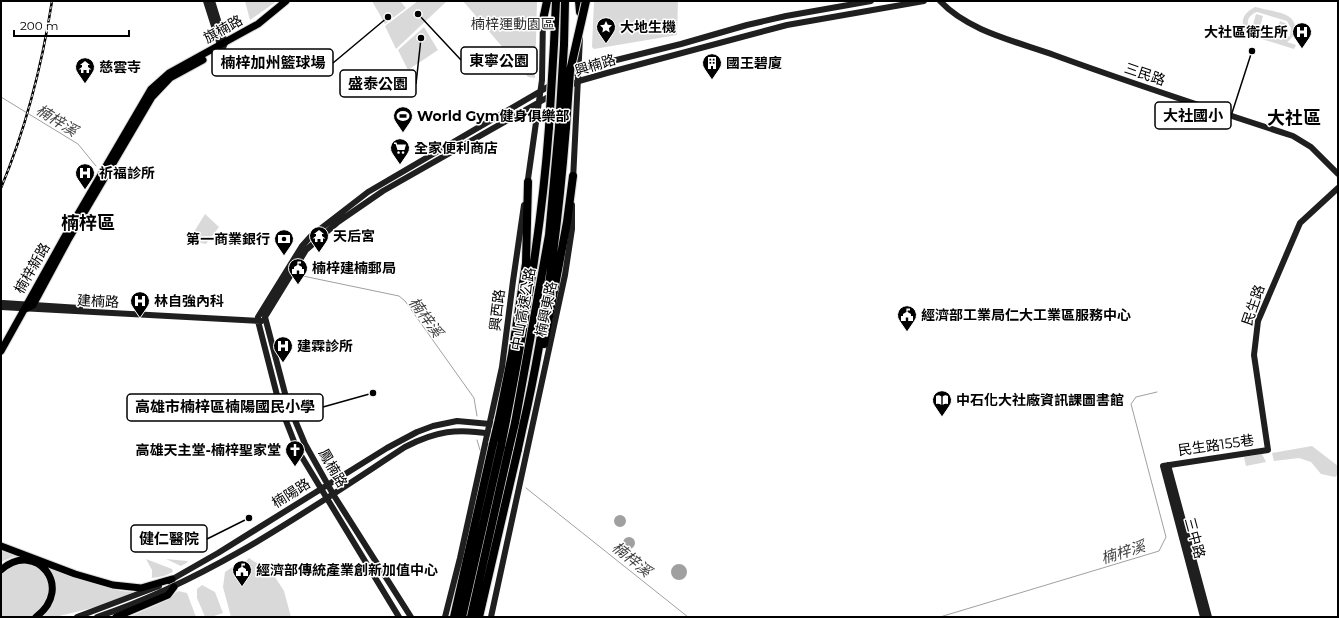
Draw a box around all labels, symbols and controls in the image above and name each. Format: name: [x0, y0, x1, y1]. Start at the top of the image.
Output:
street label: 旗楠路: [200, 11, 246, 47]
scale bar: [14, 12, 129, 38]
park label: 楠梓運動園區: [471, 15, 555, 33]
place icon: 大地生機: [595, 16, 617, 44]
text: 200 m: [20, 18, 59, 33]
place label: 大地生機: [620, 18, 676, 36]
hospital icon: 大社區衛生所: [1291, 21, 1313, 49]
place label: 大社區衛生所: [1204, 23, 1288, 41]
callout: 東寧公園: [461, 47, 537, 74]
callout: 楠梓加州籃球場: [212, 49, 333, 76]
street label: 興楠路: [572, 50, 618, 80]
text: 東寧公園: [469, 51, 529, 70]
building icon: 國王碧廈: [701, 52, 723, 80]
text: 楠梓加州籃球場: [220, 53, 326, 72]
place label: 國王碧廈: [726, 54, 782, 72]
temple icon: 慈雲寺: [74, 56, 96, 84]
place label: 慈雲寺: [99, 58, 141, 76]
street label: 三民路: [1122, 59, 1168, 89]
callout: 盛泰公園: [340, 70, 416, 97]
text: 盛泰公園: [348, 74, 408, 93]
water label: 楠梓溪: [33, 100, 83, 141]
callout: 大社國小: [1155, 102, 1231, 129]
sports icon: World Gym健身俱樂部: [392, 105, 414, 133]
text: 大社國小: [1163, 106, 1224, 125]
place label: World Gym健身俱樂部: [417, 107, 569, 125]
district label: 大社區: [1267, 107, 1321, 129]
supermarket icon: 全家便利商店: [389, 137, 411, 165]
place label: 全家便利商店: [414, 139, 498, 157]
hospital icon: 祈福診所: [74, 162, 96, 190]
place label: 祈福診所: [99, 164, 155, 182]
district label: 楠梓區: [61, 212, 115, 234]
temple icon: 天后宮: [308, 225, 330, 253]
place label: 天后宮: [333, 227, 375, 245]
bank icon: 第一商業銀行: [273, 228, 295, 256]
place label: 第一商業銀行: [186, 230, 270, 248]
street label: 楠梓新路: [10, 239, 54, 297]
public building icon: 楠梓建楠郵局: [287, 257, 309, 285]
place label: 楠梓建楠郵局: [312, 259, 396, 277]
street label: 中山高速公路: [507, 266, 539, 352]
street label: 楠興東路: [531, 280, 561, 338]
street label: 民生路: [1238, 282, 1268, 328]
street label: 興西路: [486, 288, 508, 332]
hospital icon: 林自強內科: [129, 290, 151, 318]
street label: 建楠路: [77, 291, 119, 311]
place label: 林自強內科: [154, 292, 224, 310]
water label: 楠梓溪: [405, 293, 448, 342]
public building icon: 經濟部工業局仁大工業區服務中心: [896, 304, 918, 332]
place label: 經濟部工業局仁大工業區服務中心: [921, 306, 1131, 324]
hospital icon: 建霖診所: [272, 335, 294, 363]
place label: 建霖診所: [297, 337, 353, 355]
library icon: 中石化大社廠資訊課圖書館: [931, 389, 953, 417]
place label: 中石化大社廠資訊課圖書館: [956, 391, 1124, 409]
callout: 高雄市楠梓區楠陽國民小學: [127, 394, 323, 421]
text: 高雄市楠梓區楠陽國民小學: [135, 397, 315, 416]
street label: 民生路155巷: [1177, 431, 1255, 459]
church icon: 高雄天主堂-楠梓聖家堂: [284, 439, 306, 467]
place label: 高雄天主堂-楠梓聖家堂: [136, 441, 281, 459]
street label: 鳳楠路: [315, 445, 351, 491]
street label: 楠陽路: [268, 474, 314, 512]
street label: 三中路: [1181, 515, 1209, 561]
callout: 健仁醫院: [131, 525, 207, 552]
text: 健仁醫院: [139, 529, 199, 548]
water label: 楠梓溪: [1099, 536, 1149, 568]
water label: 楠梓溪: [609, 537, 657, 582]
public building icon: 經濟部傳統產業創新加值中心: [231, 559, 253, 587]
place label: 經濟部傳統產業創新加值中心: [256, 561, 438, 579]

